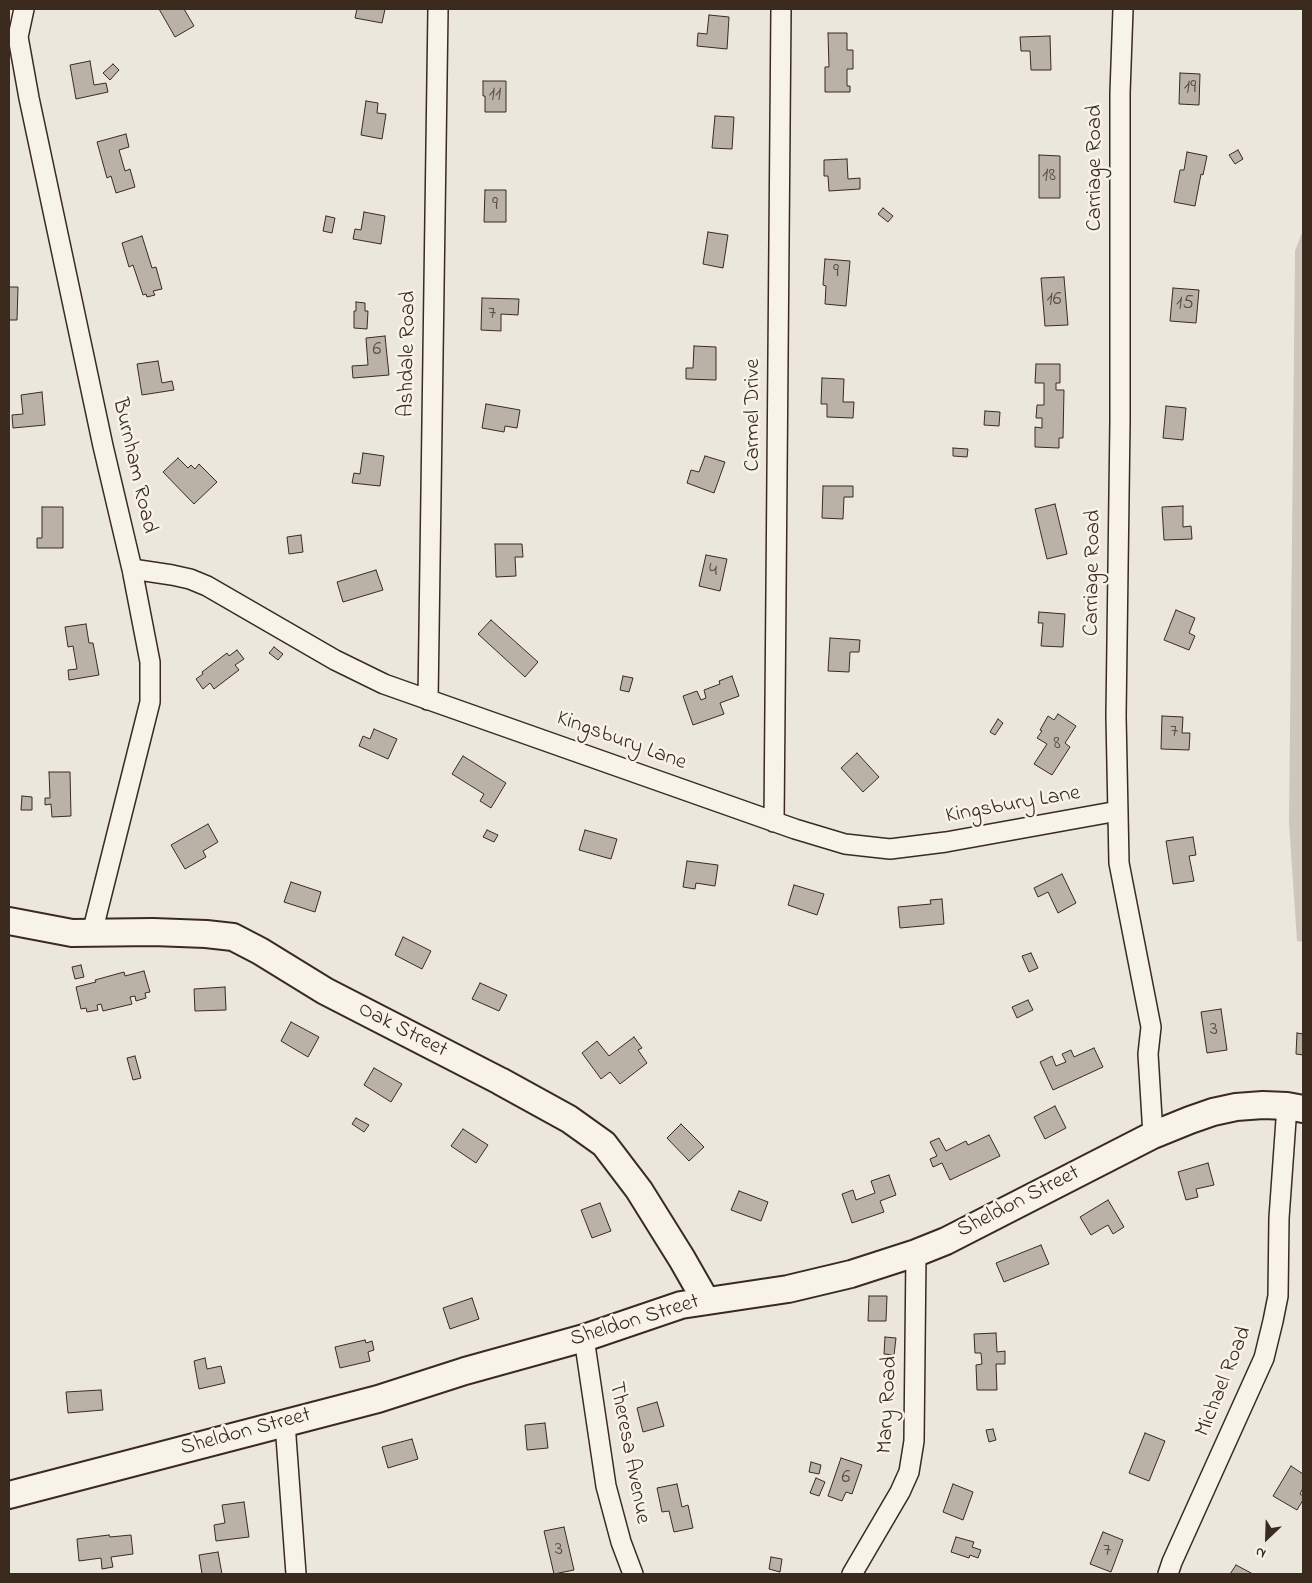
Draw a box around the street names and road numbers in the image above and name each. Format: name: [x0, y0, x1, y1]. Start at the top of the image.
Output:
street label: Carriage Road: [1083, 105, 1109, 231]
street label: Ashdale Road: [395, 291, 423, 417]
street label: Carmel Drive: [741, 359, 767, 471]
street label: Burnham Road: [105, 396, 161, 536]
street label: Carriage Road: [1080, 510, 1108, 636]
street label: Kingsbury Lane: [553, 706, 689, 778]
street label: Kingsbury Lane: [944, 781, 1082, 831]
street label: Oak Street: [353, 997, 451, 1065]
street label: Sheldon Street: [953, 1161, 1085, 1245]
street label: Sheldon Street: [567, 1290, 703, 1354]
street label: Michael Road: [1191, 1323, 1259, 1441]
street label: Mary Road: [873, 1356, 905, 1454]
street label: Theresa Avenue: [601, 1380, 655, 1526]
street label: Sheldon Street: [178, 1403, 314, 1463]

